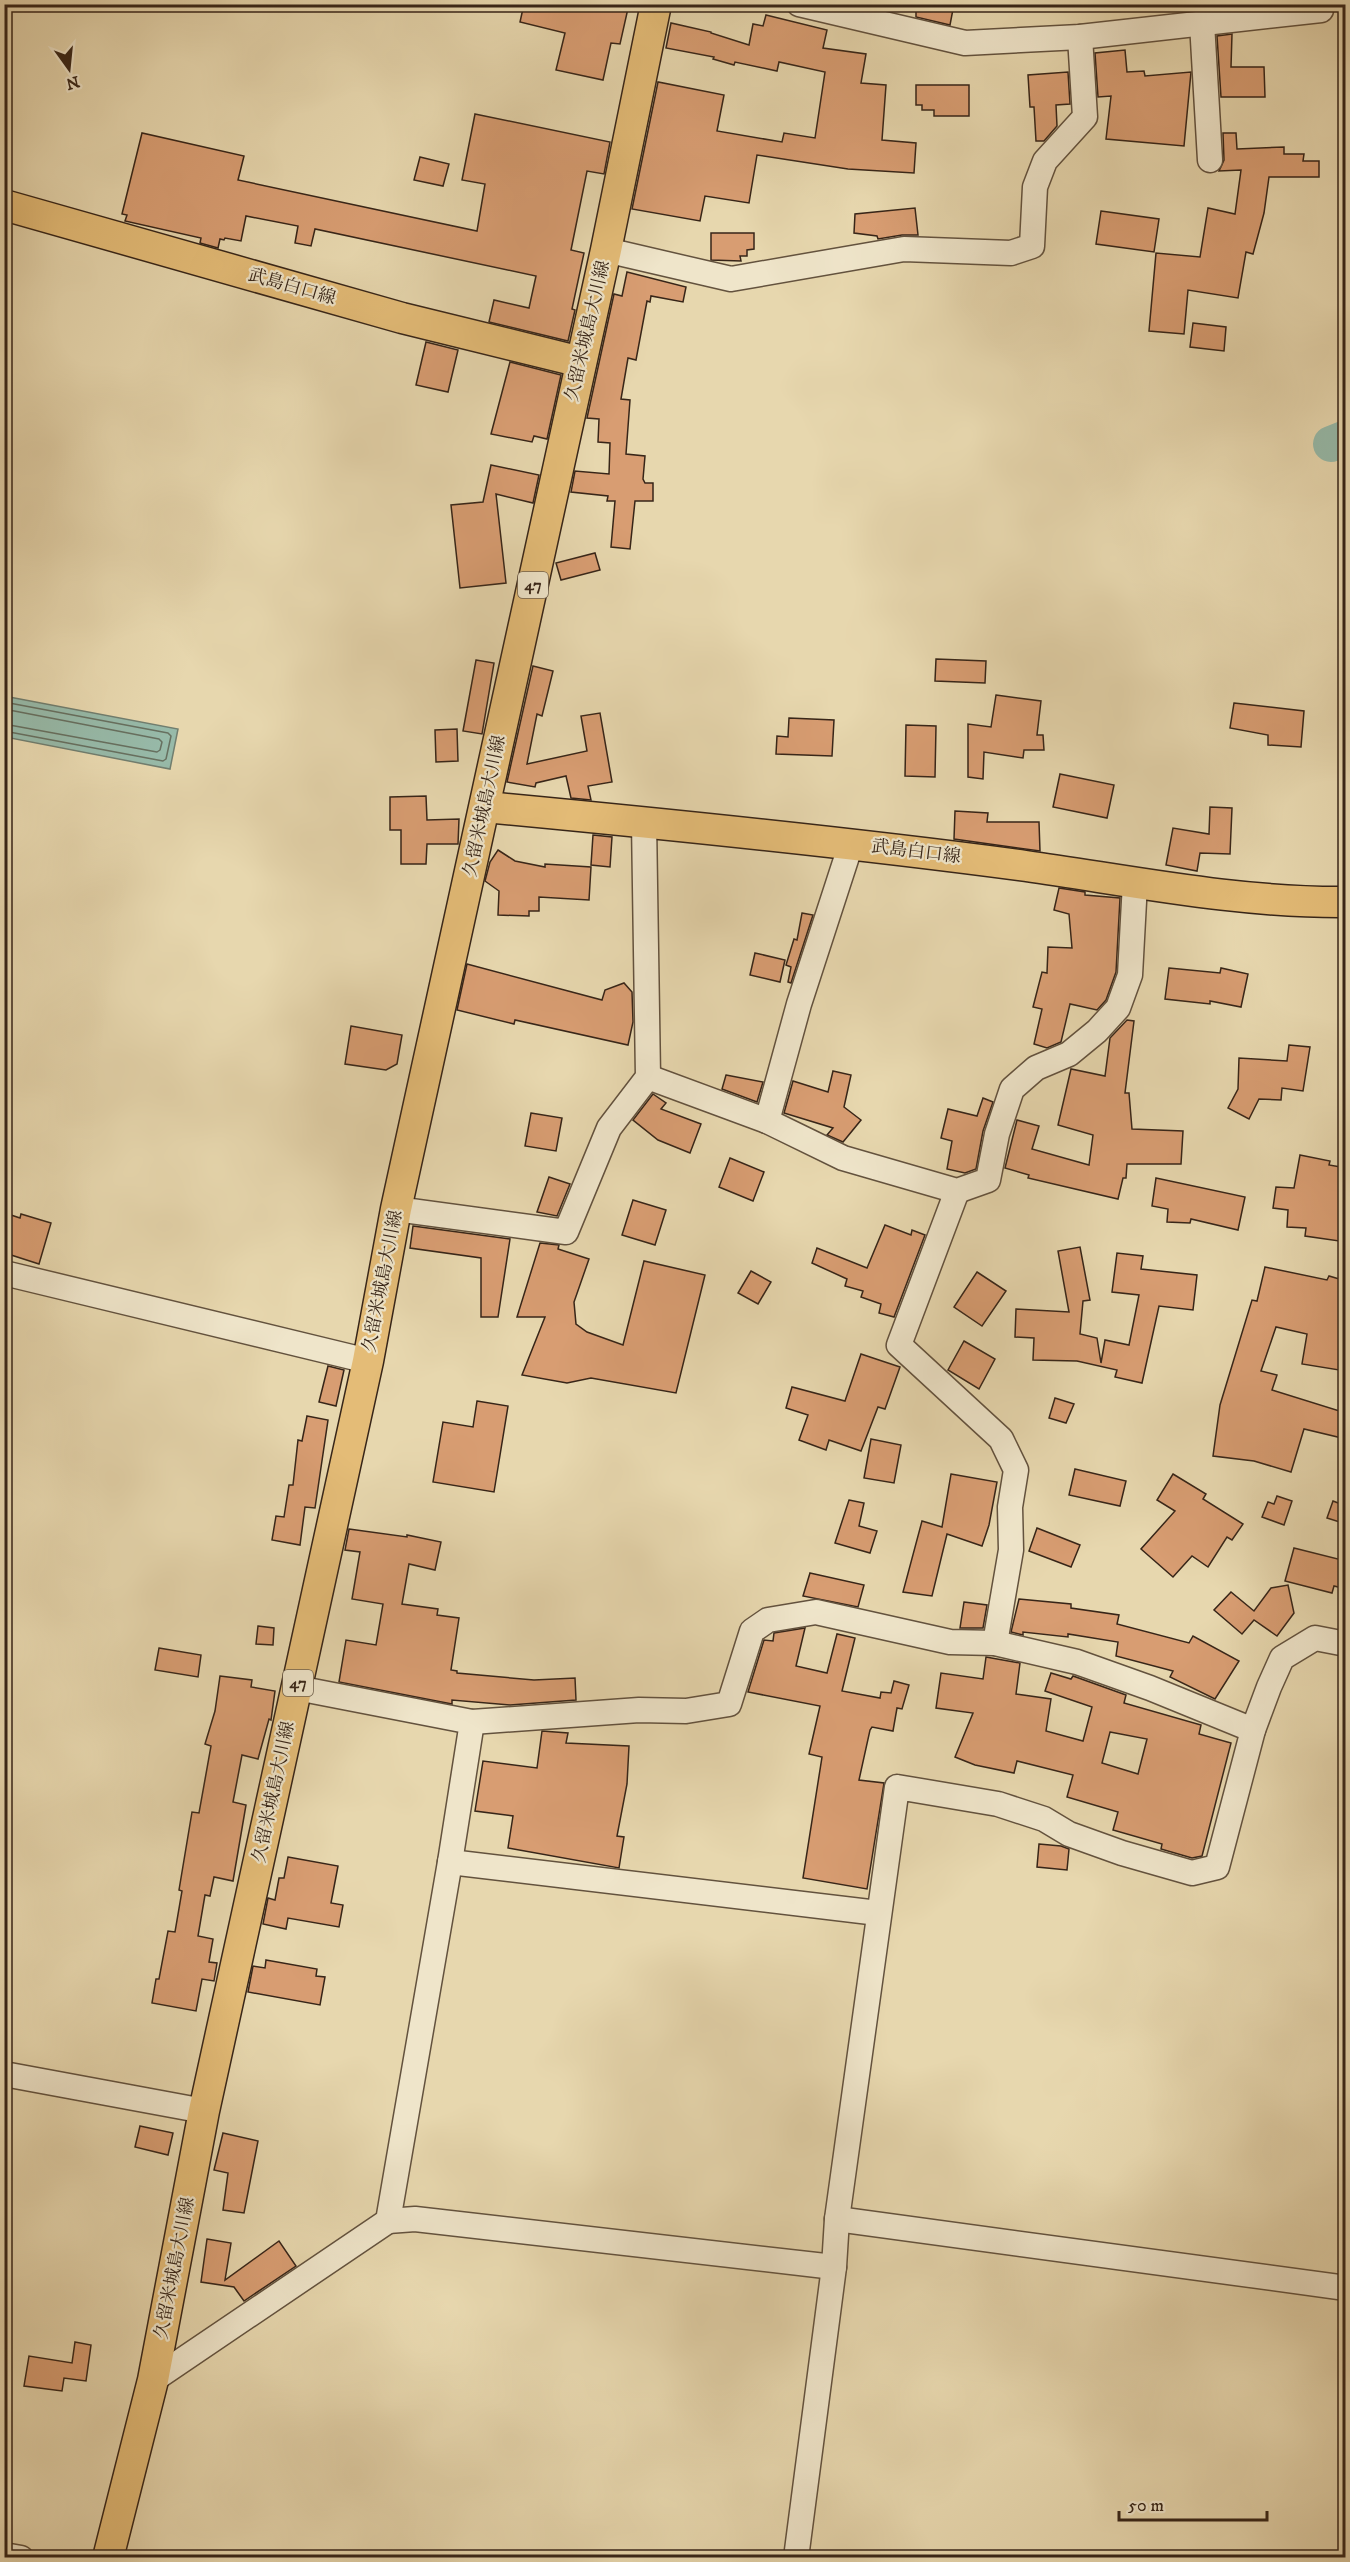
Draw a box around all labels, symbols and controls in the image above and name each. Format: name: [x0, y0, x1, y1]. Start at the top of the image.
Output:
north arrow: [39, 39, 99, 99]
text: N: [64, 71, 82, 94]
street label: 久留米城島大川線: [561, 258, 615, 404]
street label: 武島白口線: [246, 264, 338, 310]
road number: 47: [518, 572, 548, 598]
street label: 久留米城島大川線: [459, 733, 511, 879]
street label: 武島白口線: [870, 836, 962, 868]
street label: 久留米城島大川線: [358, 1208, 408, 1354]
road number: 47: [283, 1670, 313, 1696]
street label: 久留米城島大川線: [248, 1719, 300, 1865]
street label: 久留米城島大川線: [150, 2195, 200, 2341]
scale bar: [1119, 2484, 1268, 2522]
text: 50 m: [1128, 2495, 1164, 2517]

